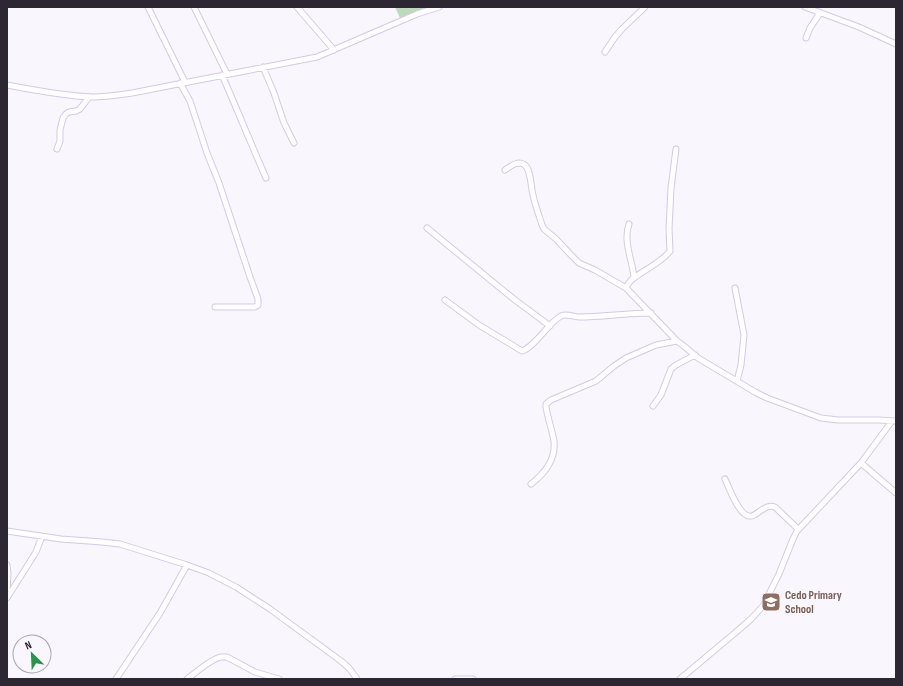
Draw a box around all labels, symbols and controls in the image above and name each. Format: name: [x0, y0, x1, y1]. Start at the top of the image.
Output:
place label: Cedo Primary School: [785, 588, 842, 617]
school or university icon: Cedo Primary School: [760, 591, 782, 613]
north arrow: [12, 634, 52, 674]
text: N: [23, 638, 34, 652]

